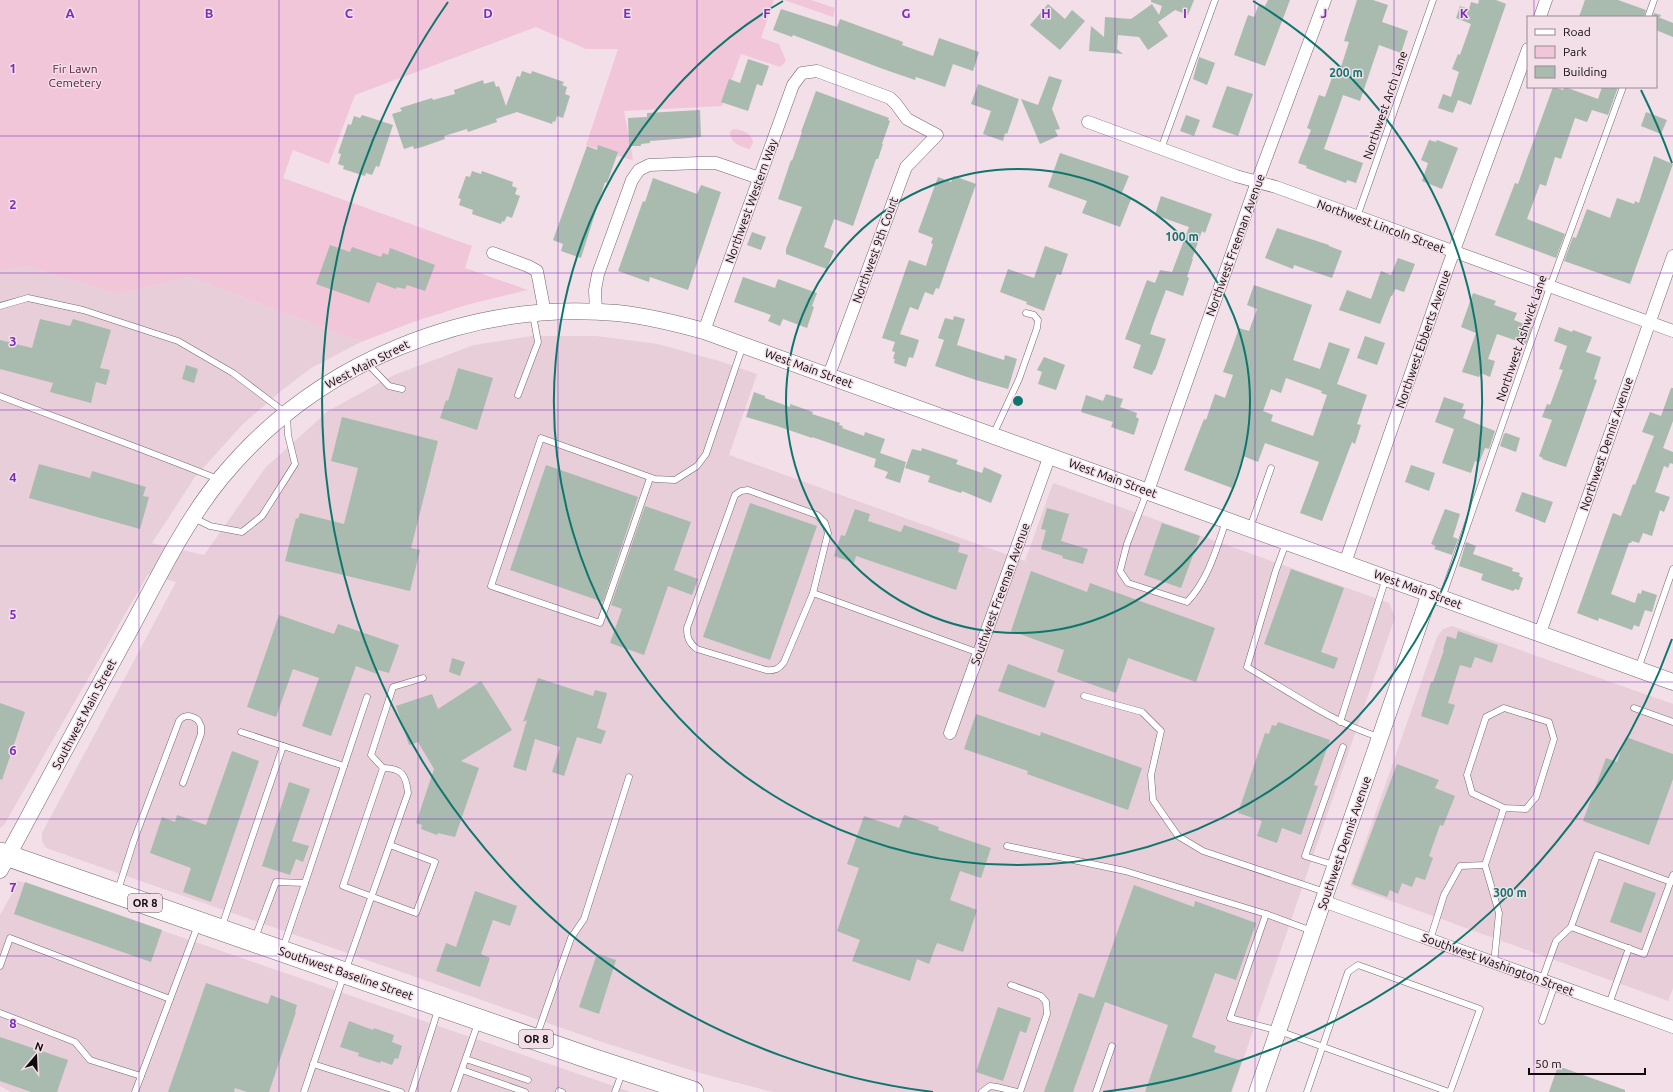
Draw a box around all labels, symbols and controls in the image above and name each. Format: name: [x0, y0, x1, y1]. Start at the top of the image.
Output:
text: A: [65, 6, 75, 20]
text: B: [205, 6, 214, 20]
text: C: [345, 6, 354, 20]
text: D: [483, 6, 493, 20]
text: E: [623, 6, 631, 20]
text: F: [763, 6, 771, 20]
text: G: [902, 6, 911, 20]
text: H: [1041, 6, 1051, 20]
text: I: [1183, 6, 1187, 20]
text: J: [1321, 6, 1327, 20]
text: K: [1460, 6, 1469, 20]
legend: [1527, 16, 1657, 88]
text: Road: [1563, 25, 1591, 38]
text: Park: [1563, 45, 1587, 58]
street label: Northwest Arch Lane: [1360, 49, 1410, 161]
text: 1: [9, 61, 17, 75]
park label: Fir Lawn Cemetery: [49, 62, 102, 89]
text: Building: [1563, 65, 1607, 78]
text: 200 m: [1329, 66, 1363, 79]
street label: Northwest Western Way: [722, 137, 780, 265]
street label: Northwest Freeman Avenue: [1203, 172, 1267, 318]
street label: Northwest 9th Court: [850, 195, 900, 305]
text: 2: [9, 197, 17, 211]
street label: Northwest Lincoln Street: [1315, 197, 1447, 255]
text: 100 m: [1165, 230, 1199, 243]
street label: Northwest Ebberts Avenue: [1393, 268, 1453, 410]
street label: Northwest Ashwick Lane: [1493, 273, 1549, 403]
text: 3: [9, 334, 17, 348]
street label: West Main Street: [323, 337, 412, 391]
street label: West Main Street: [763, 346, 855, 390]
street label: Northwest Dennis Avenue: [1577, 376, 1635, 512]
centre of rings: [1011, 394, 1025, 408]
street label: West Main Street: [1067, 456, 1159, 500]
text: 4: [9, 470, 17, 484]
street label: Southwest Freeman Avenue: [968, 521, 1032, 667]
street label: West Main Street: [1372, 567, 1464, 611]
text: 5: [9, 607, 17, 621]
street label: Southwest Main Street: [49, 656, 119, 771]
text: 6: [9, 743, 17, 757]
street label: Southwest Dennis Avenue: [1315, 774, 1373, 912]
text: 7: [9, 880, 17, 894]
text: 300 m: [1493, 886, 1527, 899]
road number: OR 8: [128, 894, 162, 912]
street label: Southwest Washington Street: [1420, 930, 1576, 998]
street label: Southwest Baseline Street: [277, 944, 415, 1002]
text: 8: [9, 1016, 17, 1030]
road number: OR 8: [519, 1030, 553, 1048]
north arrow: [16, 1036, 56, 1076]
text: N: [33, 1040, 45, 1054]
scale bar: [1529, 1050, 1645, 1076]
text: 50 m: [1535, 1057, 1562, 1070]

